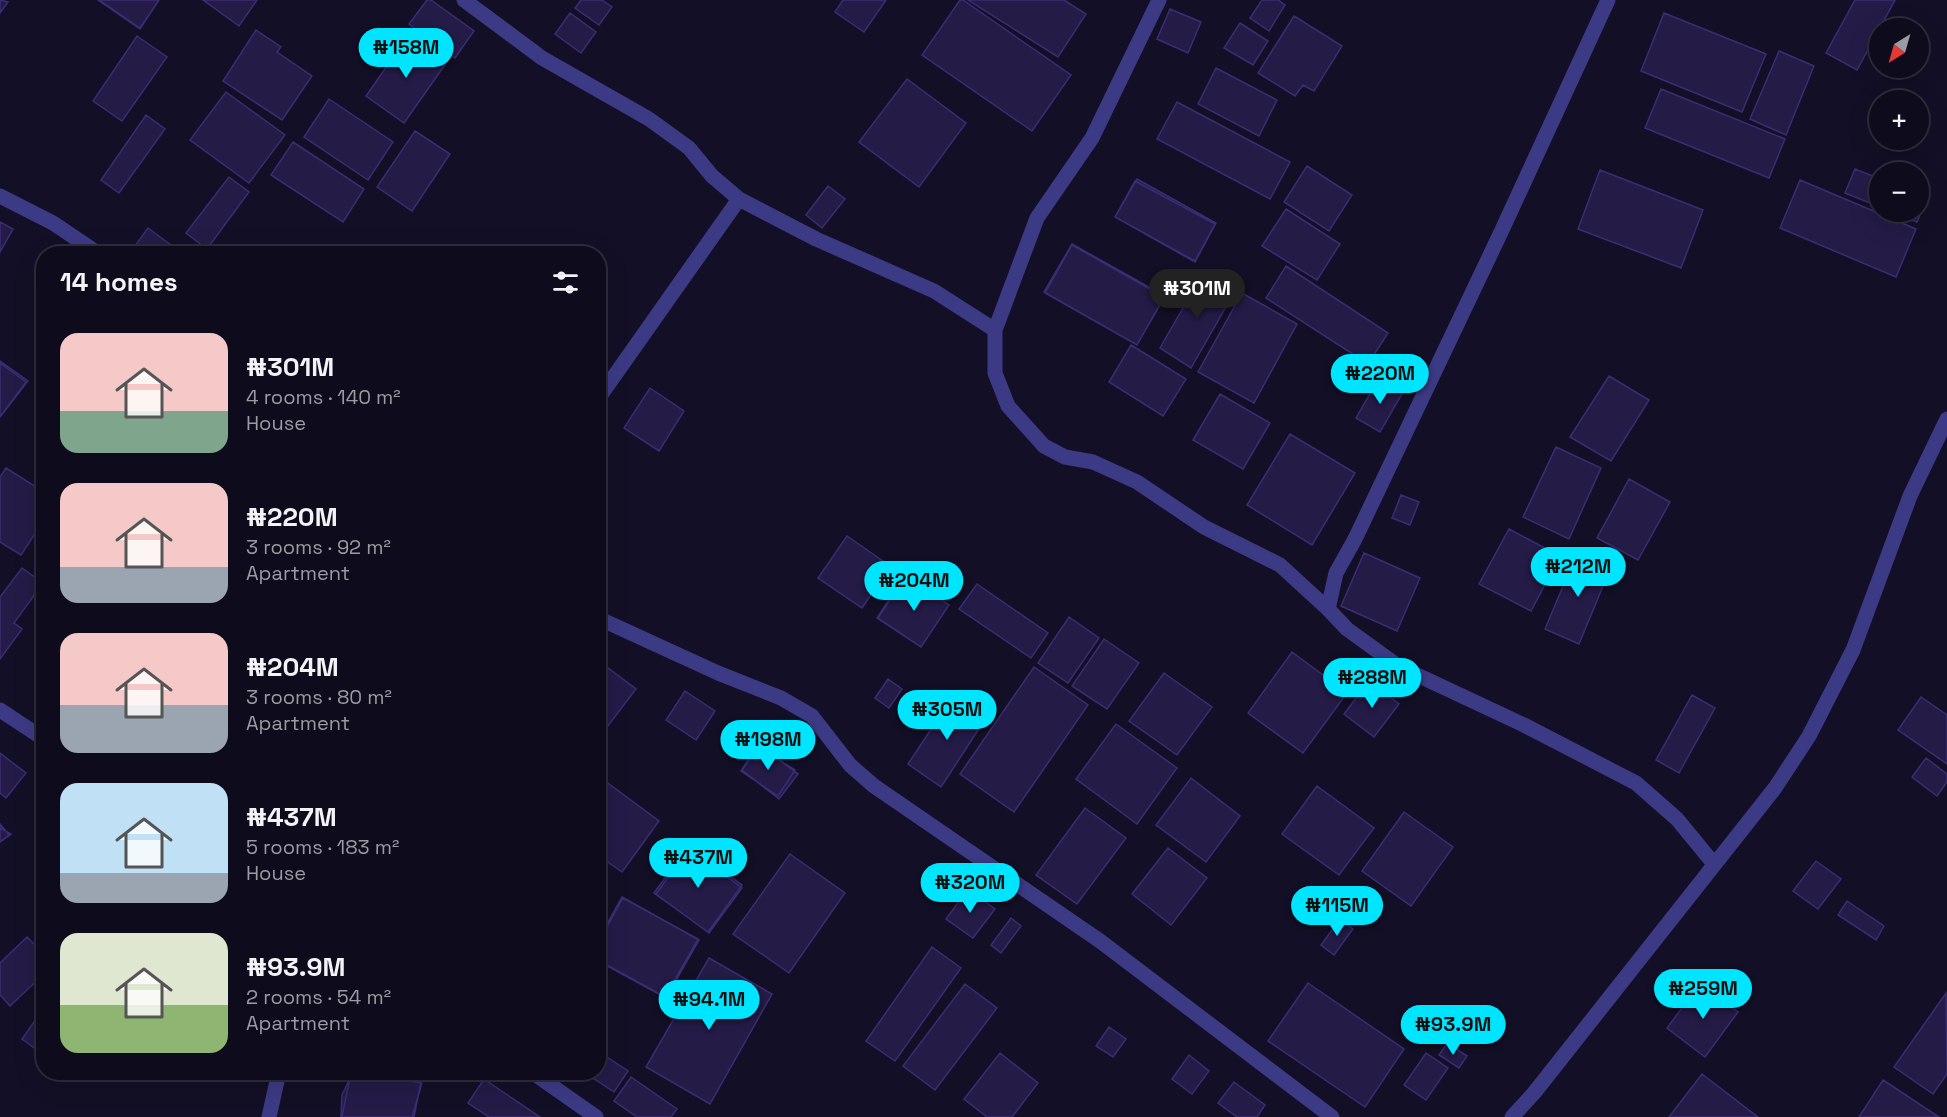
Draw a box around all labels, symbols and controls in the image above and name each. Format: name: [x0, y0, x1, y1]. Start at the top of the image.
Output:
north arrow: [1869, 18, 1929, 78]
map controls: [1869, 18, 1929, 222]
pin: ₦158M: [364, 28, 448, 79]
text: ₦158M: [373, 34, 439, 60]
button: +: [1869, 90, 1929, 150]
button: −: [1869, 162, 1929, 222]
text: 14 homes: [60, 265, 178, 299]
icon: filters: [549, 266, 582, 299]
pin: ₦301M: [1155, 269, 1239, 320]
text: ₦301M: [1163, 275, 1231, 301]
text: ₦301M: [246, 350, 334, 384]
pin: ₦220M: [1338, 354, 1422, 405]
icon: home: [108, 357, 180, 429]
text: ₦220M: [1345, 360, 1415, 386]
text: 4 rooms · 140 m²: [246, 384, 401, 410]
text: House: [246, 410, 306, 436]
text: ₦220M: [246, 500, 338, 534]
icon: home: [108, 507, 180, 579]
text: 3 rooms · 92 m²: [246, 534, 391, 560]
pin: ₦212M: [1536, 547, 1620, 598]
text: ₦212M: [1545, 553, 1611, 579]
text: Apartment: [246, 560, 350, 586]
pin: ₦204M: [872, 561, 956, 612]
text: ₦204M: [878, 567, 950, 593]
text: ₦204M: [246, 650, 339, 684]
icon: home: [108, 657, 180, 729]
pin: ₦288M: [1330, 658, 1414, 709]
text: ₦288M: [1337, 664, 1407, 690]
text: 3 rooms · 80 m²: [246, 684, 392, 710]
pin: ₦305M: [905, 690, 989, 741]
text: ₦305M: [912, 696, 982, 722]
text: Apartment: [246, 710, 350, 736]
pin: ₦198M: [726, 720, 810, 771]
text: ₦198M: [734, 726, 802, 752]
text: ₦437M: [246, 800, 337, 834]
icon: home: [108, 807, 180, 879]
text: 5 rooms · 183 m²: [246, 834, 399, 860]
pin: ₦437M: [656, 838, 740, 889]
text: ₦437M: [663, 844, 733, 870]
text: House: [246, 860, 306, 886]
pin: ₦320M: [928, 863, 1012, 914]
text: ₦320M: [935, 869, 1005, 895]
pin: ₦115M: [1295, 886, 1379, 937]
text: ₦115M: [1305, 892, 1369, 918]
text: ₦93.9M: [246, 950, 346, 984]
icon: home: [108, 957, 180, 1029]
pin: ₦259M: [1661, 969, 1745, 1020]
text: ₦259M: [1668, 975, 1738, 1001]
pin: ₦94.1M: [660, 980, 758, 1031]
text: 2 rooms · 54 m²: [246, 984, 391, 1010]
text: ₦94.1M: [673, 986, 745, 1012]
pin: ₦93.9M: [1404, 1005, 1502, 1056]
text: Apartment: [246, 1010, 350, 1036]
text: ₦93.9M: [1415, 1011, 1491, 1037]

